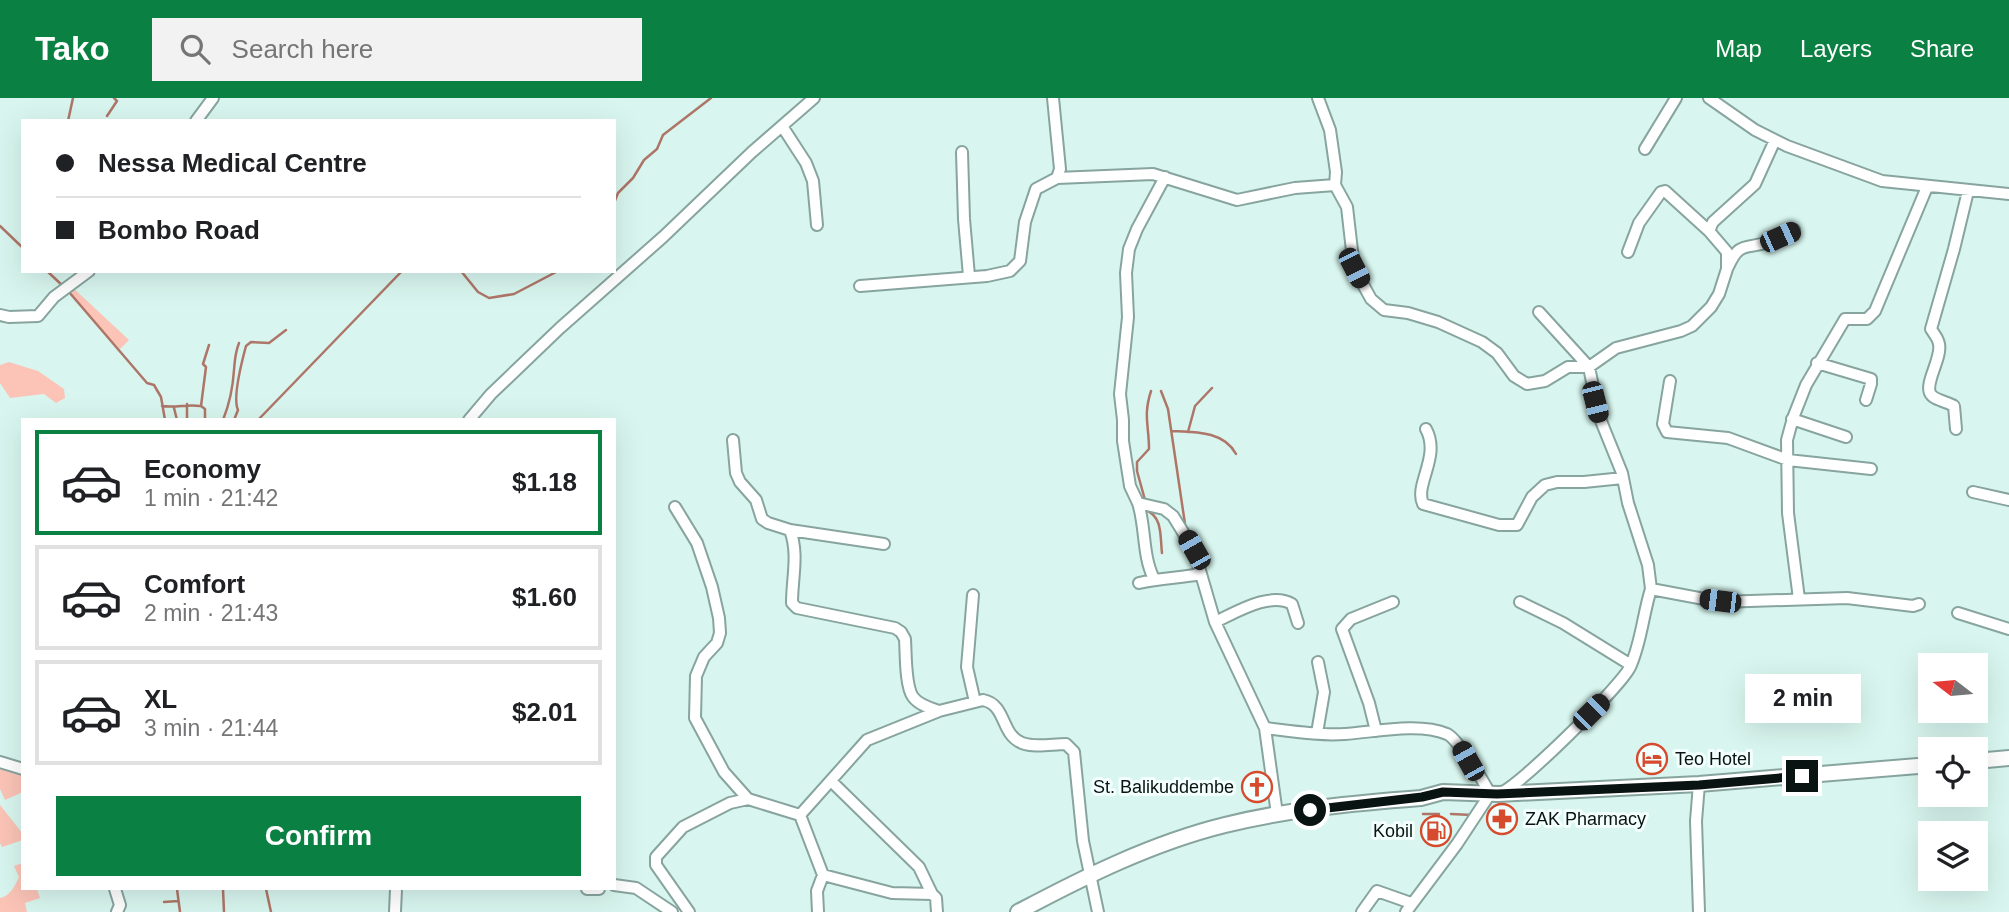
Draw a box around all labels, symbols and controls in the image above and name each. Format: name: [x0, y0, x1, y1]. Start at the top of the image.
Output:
search box: [152, 18, 642, 81]
text: Tako: [35, 30, 110, 67]
icon: search: [176, 30, 214, 68]
text: Search here: [232, 34, 373, 64]
text: Map: [1715, 35, 1762, 62]
text: Layers: [1800, 35, 1872, 62]
text: Share: [1910, 35, 1974, 62]
text: Nessa Medical Centre: [98, 148, 367, 178]
text: Bombo Road: [98, 215, 260, 245]
car: [1757, 219, 1804, 255]
car: [1336, 245, 1373, 291]
car: [1580, 379, 1611, 425]
icon: car: [60, 451, 123, 514]
text: Economy: [144, 454, 261, 484]
text: $1.18: [512, 467, 577, 497]
text: 1 min · 21:42: [144, 485, 278, 511]
car: [1175, 527, 1214, 573]
icon: car: [60, 566, 123, 629]
text: Comfort: [144, 569, 245, 599]
text: $1.60: [512, 582, 577, 612]
car: [1698, 588, 1743, 614]
text: 2 min · 21:43: [144, 600, 278, 626]
north arrow: [1918, 653, 1988, 723]
map controls: [1918, 653, 1988, 891]
callout: 2 min: [1744, 674, 1860, 724]
icon: car: [60, 681, 123, 744]
text: XL: [144, 684, 177, 714]
text: 2 min: [1773, 685, 1833, 711]
car: [1569, 690, 1614, 734]
text: $2.01: [512, 697, 577, 727]
text: 3 min · 21:44: [144, 715, 278, 741]
button: locate: [1918, 737, 1988, 807]
car: [1449, 738, 1488, 784]
hotel icon: Teo Hotel: [1635, 742, 1669, 776]
place label: Teo Hotel: [1675, 749, 1751, 769]
route end: [1786, 760, 1818, 792]
church icon: St. Balikuddembe: [1240, 770, 1274, 804]
place label: St. Balikuddembe: [1093, 777, 1234, 797]
route start: [1294, 794, 1326, 826]
button: Confirm: [56, 796, 581, 876]
pharmacy icon: ZAK Pharmacy: [1485, 802, 1519, 836]
place label: ZAK Pharmacy: [1525, 809, 1646, 829]
fuel station icon: Kobil: [1419, 814, 1453, 848]
place label: Kobil: [1373, 821, 1413, 841]
button: layers: [1918, 821, 1988, 891]

